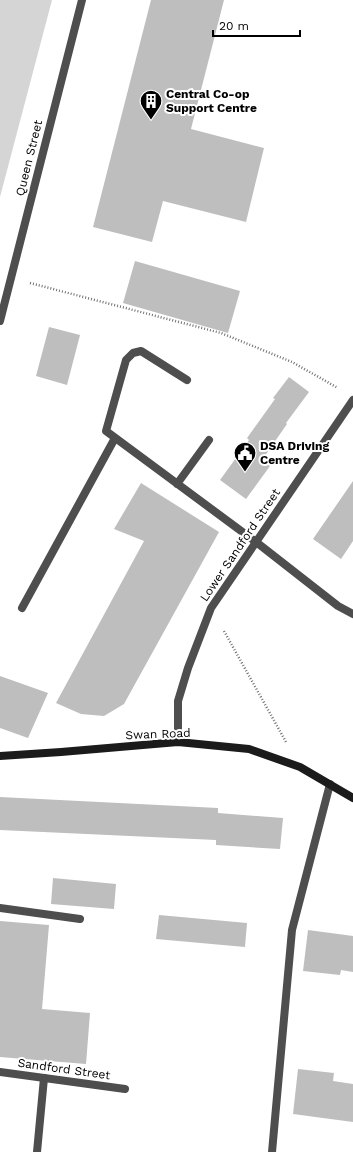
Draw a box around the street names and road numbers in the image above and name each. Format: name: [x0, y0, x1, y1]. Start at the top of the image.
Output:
street label: Queen Street: [13, 119, 45, 197]
street label: Lower Sandford Street: [197, 486, 283, 604]
street label: Swan Road: [125, 726, 191, 742]
street label: Sandford Street: [17, 1056, 111, 1082]

